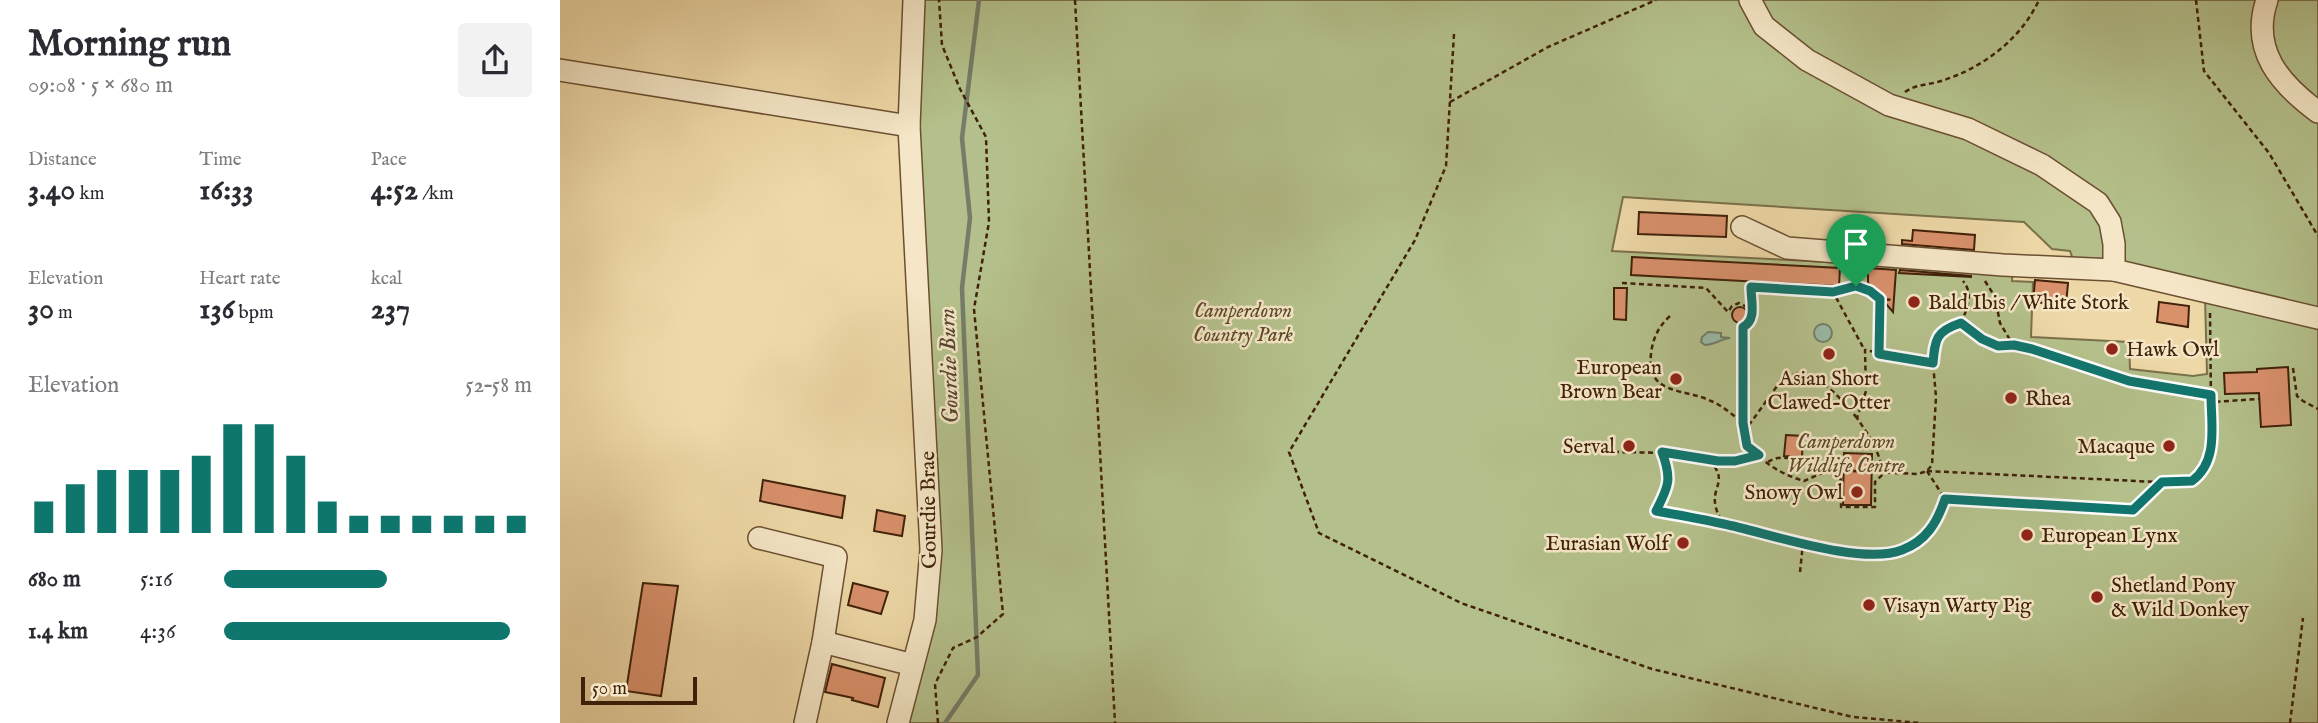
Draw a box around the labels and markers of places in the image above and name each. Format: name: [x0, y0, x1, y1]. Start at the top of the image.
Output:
pin: [1826, 214, 1886, 286]
place label: Bald Ibis / White Stork: [1928, 290, 2130, 317]
marker: Bald Ibis / White Stork: [1906, 294, 1922, 310]
place label: Hawk Owl: [2126, 337, 2219, 364]
marker: Hawk Owl: [2104, 341, 2120, 357]
marker: Asian Short Clawed-Otter: [1821, 346, 1837, 362]
place label: European Brown Bear: [1559, 355, 1662, 406]
place label: Asian Short Clawed-Otter: [1767, 366, 1891, 417]
marker: European Brown Bear: [1668, 371, 1684, 387]
place label: Rhea: [2025, 386, 2072, 413]
marker: Rhea: [2003, 390, 2019, 406]
place label: Serval: [1563, 434, 1615, 461]
place label: Macaque: [2077, 434, 2155, 461]
marker: Serval: [1621, 438, 1637, 454]
marker: Macaque: [2161, 438, 2177, 454]
place label: Snowy Owl: [1744, 480, 1843, 507]
marker: Snowy Owl: [1849, 484, 1865, 500]
place label: European Lynx: [2041, 523, 2178, 550]
marker: European Lynx: [2019, 527, 2035, 543]
place label: Eurasian Wolf: [1545, 531, 1672, 558]
marker: Eurasian Wolf: [1675, 535, 1691, 551]
place label: Shetland Pony & Wild Donkey: [2111, 573, 2249, 624]
marker: Shetland Pony & Wild Donkey: [2089, 589, 2105, 605]
place label: Visayn Warty Pig: [1882, 593, 2032, 620]
marker: Visayn Warty Pig: [1861, 597, 1877, 613]

